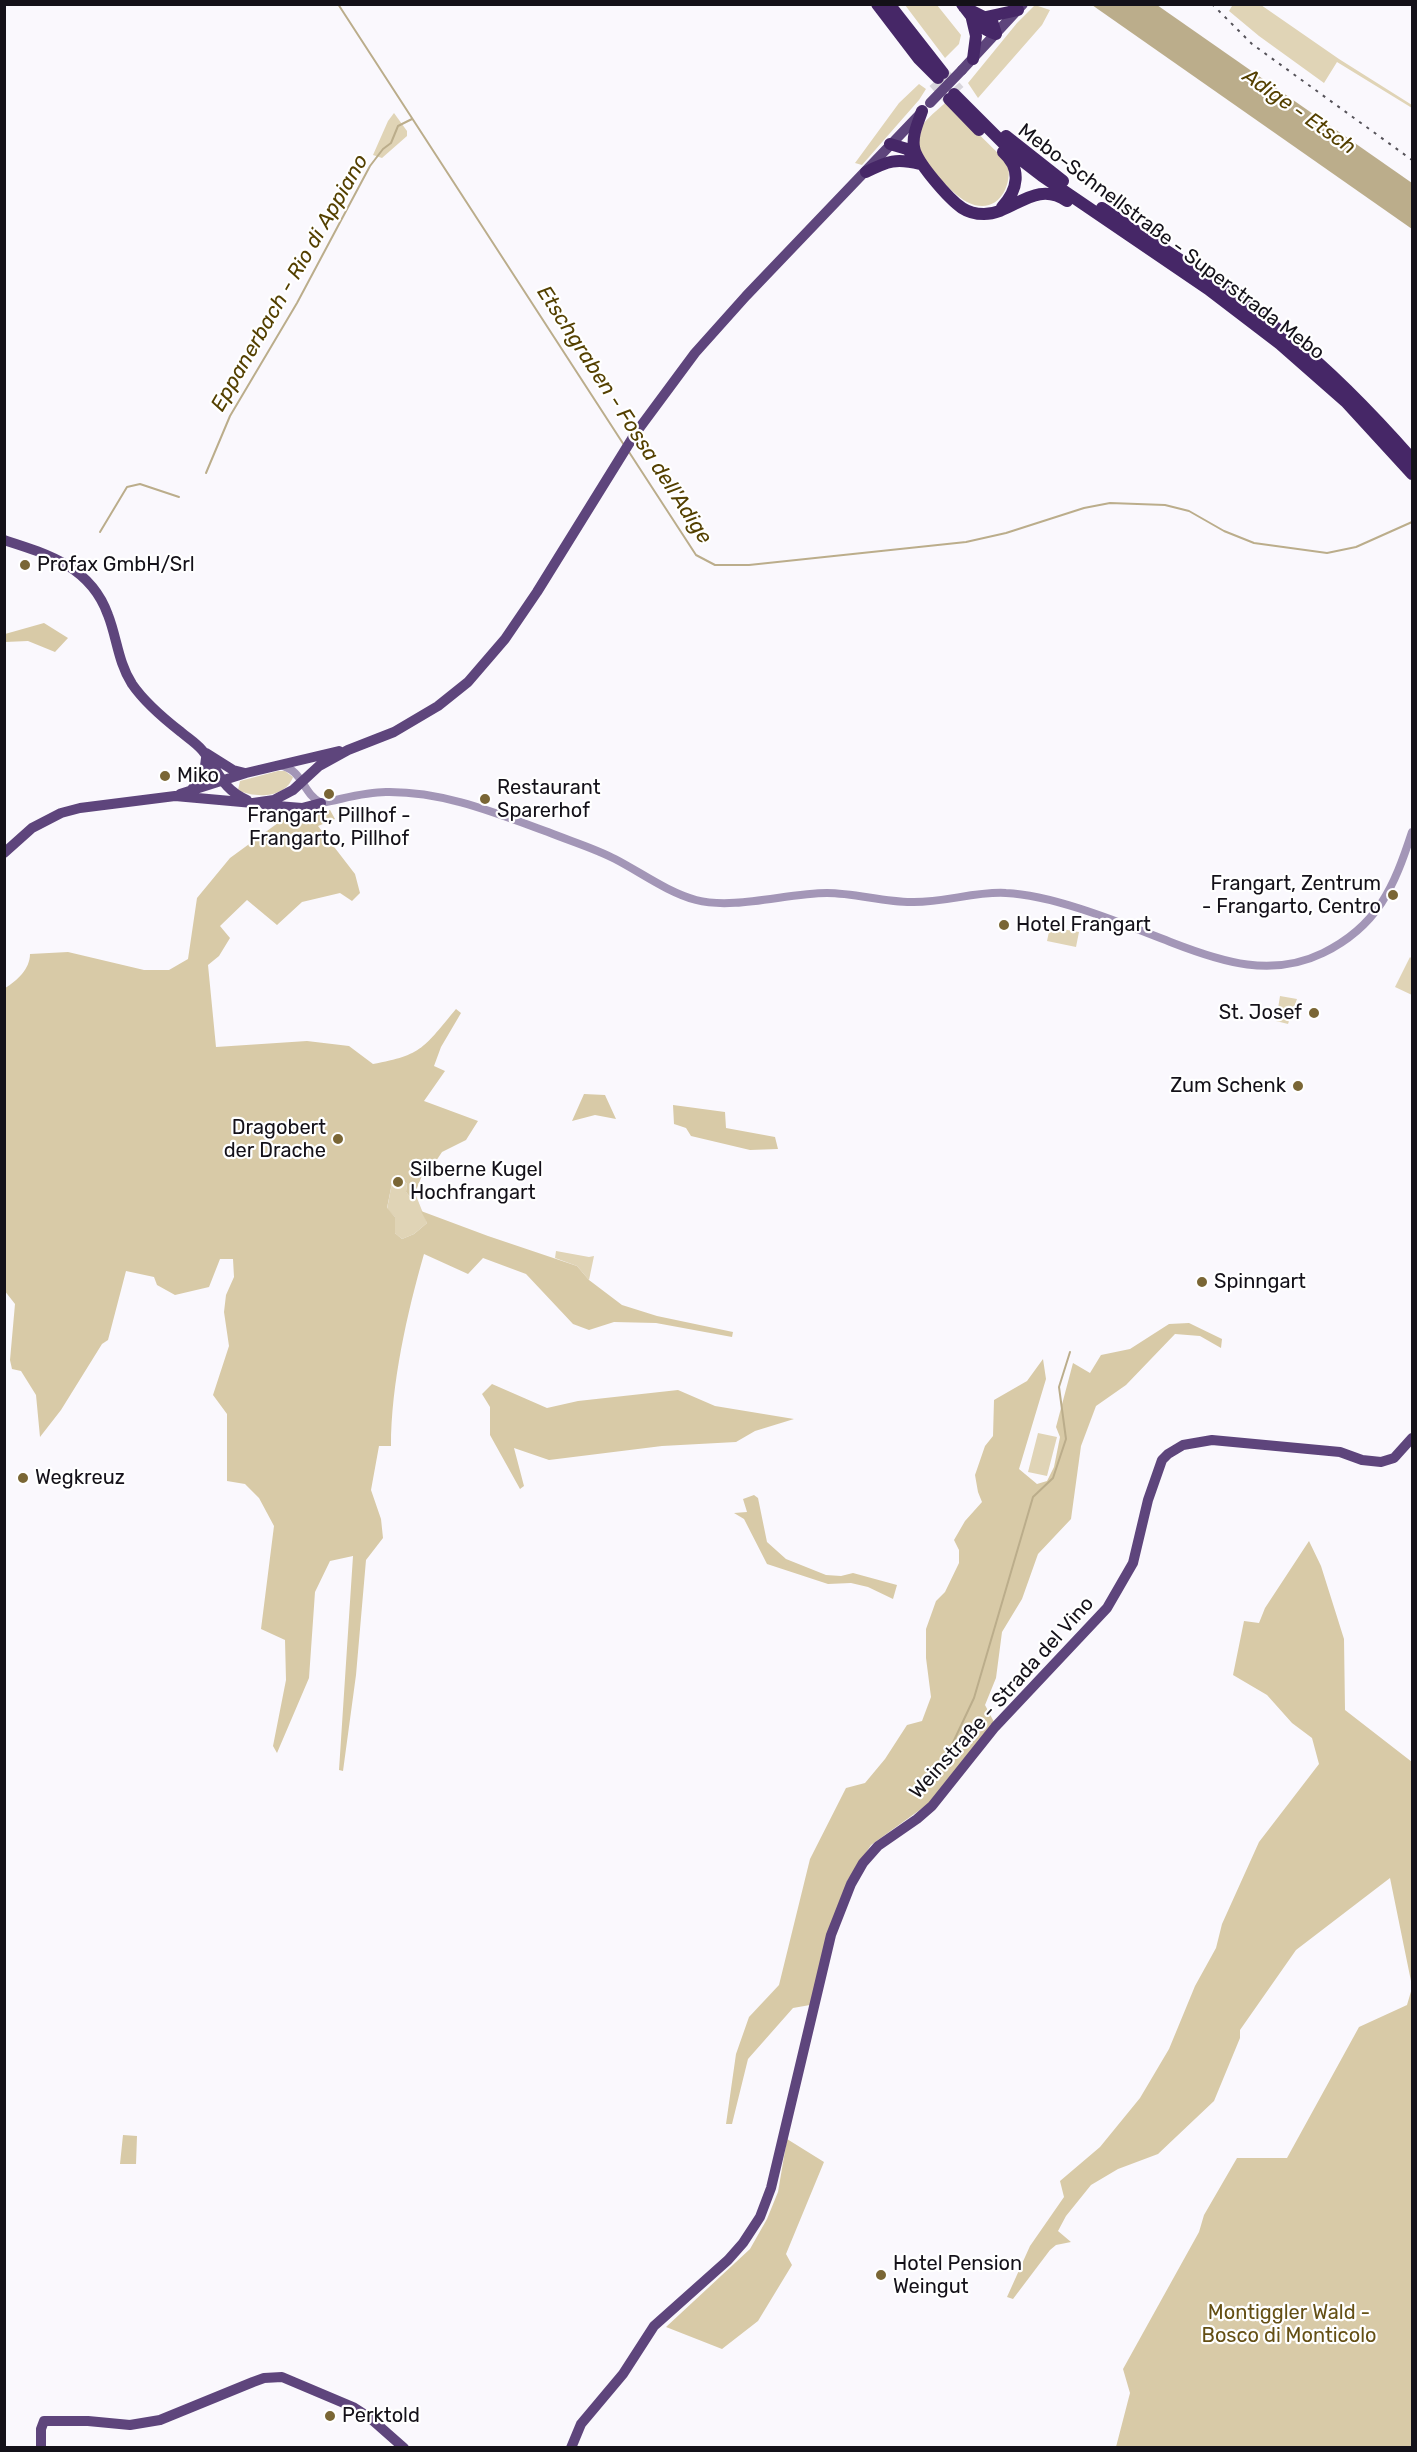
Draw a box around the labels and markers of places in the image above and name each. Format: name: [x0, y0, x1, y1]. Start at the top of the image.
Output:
place label: Profax GmbH/Srl: [37, 553, 195, 577]
marker: Profax GmbH/Srl: [18, 558, 32, 572]
place label: Miko: [177, 764, 219, 788]
marker: Miko: [158, 769, 172, 783]
place label: Restaurant Sparerhof: [497, 776, 601, 823]
marker: Frangart, Pillhof - Frangarto, Pillhof: [322, 787, 336, 801]
marker: Restaurant Sparerhof: [478, 792, 492, 806]
place label: Frangart, Pillhof - Frangarto, Pillhof: [247, 804, 411, 851]
place label: Frangart, Zentrum - Frangarto, Centro: [1202, 872, 1381, 919]
marker: Frangart, Zentrum - Frangarto, Centro: [1386, 888, 1400, 902]
place label: Hotel Frangart: [1016, 913, 1151, 937]
marker: Hotel Frangart: [997, 918, 1011, 932]
place label: St. Josef: [1219, 1001, 1302, 1025]
marker: St. Josef: [1307, 1006, 1321, 1020]
place label: Zum Schenk: [1170, 1074, 1286, 1098]
marker: Zum Schenk: [1291, 1079, 1305, 1093]
place label: Dragobert der Drache: [224, 1116, 326, 1163]
marker: Dragobert der Drache: [331, 1132, 345, 1146]
place label: Silberne Kugel Hochfrangart: [410, 1158, 543, 1205]
marker: Silberne Kugel Hochfrangart: [391, 1175, 405, 1189]
place label: Spinngart: [1214, 1270, 1306, 1294]
marker: Spinngart: [1195, 1275, 1209, 1289]
place label: Wegkreuz: [35, 1466, 125, 1490]
marker: Wegkreuz: [16, 1471, 30, 1485]
place label: Hotel Pension Weingut: [893, 2252, 1022, 2299]
marker: Hotel Pension Weingut: [874, 2268, 888, 2282]
place label: Perktold: [342, 2404, 420, 2428]
marker: Perktold: [323, 2409, 337, 2423]

